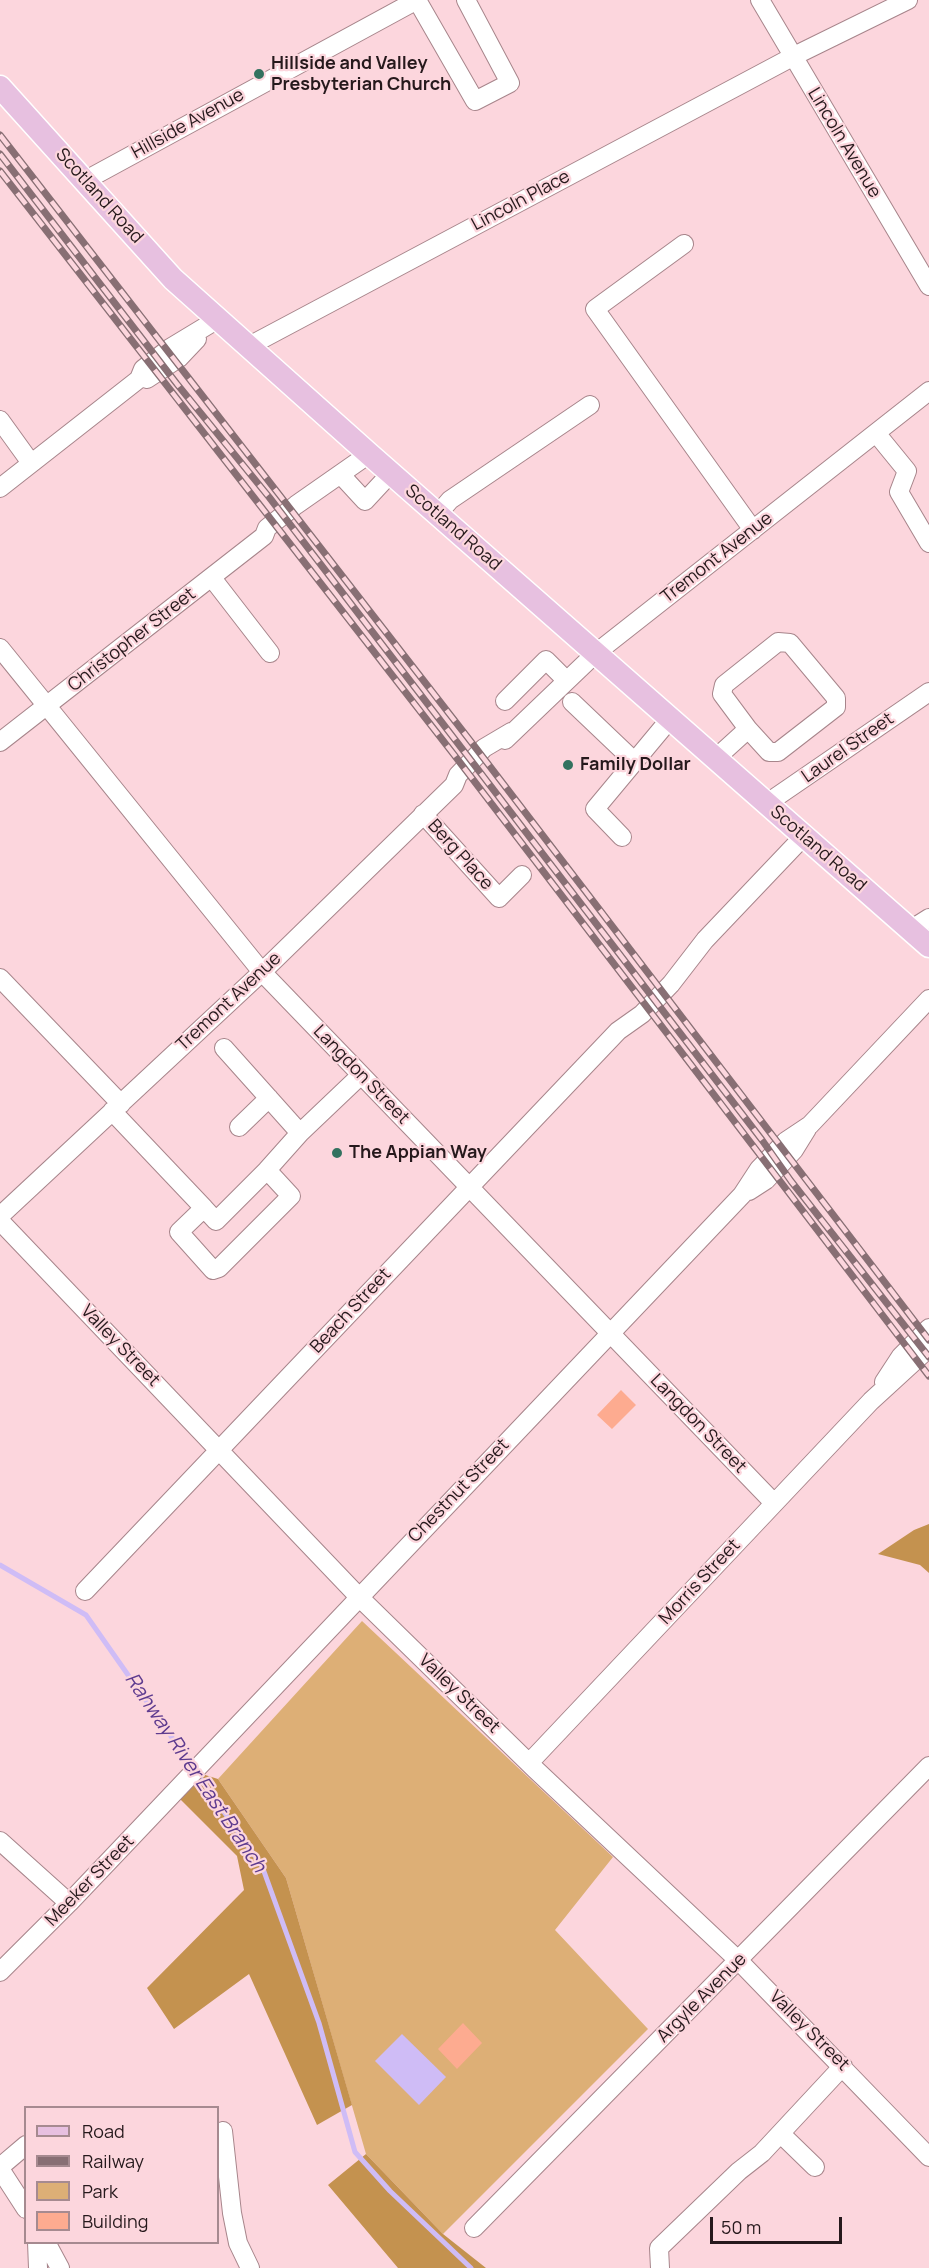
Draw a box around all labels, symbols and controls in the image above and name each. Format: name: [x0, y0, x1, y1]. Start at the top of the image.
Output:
place label: Hillside and Valley Presbyterian Church: [271, 53, 451, 96]
marker: Hillside and Valley Presbyterian Church: [252, 67, 266, 81]
street label: Hillside Avenue: [128, 84, 248, 164]
street label: Lincoln Avenue: [803, 84, 885, 202]
street label: Scotland Road: [51, 144, 147, 248]
street label: Lincoln Place: [468, 166, 574, 236]
street label: Scotland Road: [400, 480, 506, 576]
street label: Tremont Avenue: [657, 508, 777, 608]
street label: Christopher Street: [64, 583, 200, 697]
street label: Laurel Street: [798, 708, 898, 788]
place label: Family Dollar: [580, 754, 691, 776]
marker: Family Dollar: [561, 758, 575, 772]
street label: Scotland Road: [765, 801, 871, 897]
street label: Berg Place: [423, 815, 497, 895]
street label: Tremont Avenue: [172, 948, 286, 1056]
street label: Langdon Street: [308, 1021, 414, 1129]
place label: The Appian Way: [349, 1142, 487, 1164]
marker: The Appian Way: [330, 1146, 344, 1160]
street label: Beach Street: [306, 1264, 396, 1358]
street label: Valley Street: [76, 1301, 164, 1391]
street label: Langdon Street: [645, 1370, 751, 1478]
street label: Chestnut Street: [404, 1435, 514, 1547]
street label: Morris Street: [655, 1535, 745, 1629]
street label: Valley Street: [414, 1650, 504, 1738]
water label: Rahway River East Branch: [119, 1669, 271, 1877]
street label: Meeker Street: [41, 1831, 139, 1931]
street label: Argyle Avenue: [653, 1949, 751, 2047]
street label: Valley Street: [764, 1986, 854, 2076]
legend: [24, 2106, 219, 2244]
text: Road: [82, 2119, 125, 2143]
text: Railway: [82, 2149, 144, 2173]
text: Park: [82, 2179, 118, 2203]
scale bar: [713, 2205, 845, 2243]
text: Building: [82, 2209, 148, 2233]
text: 50 m: [721, 2215, 761, 2239]

